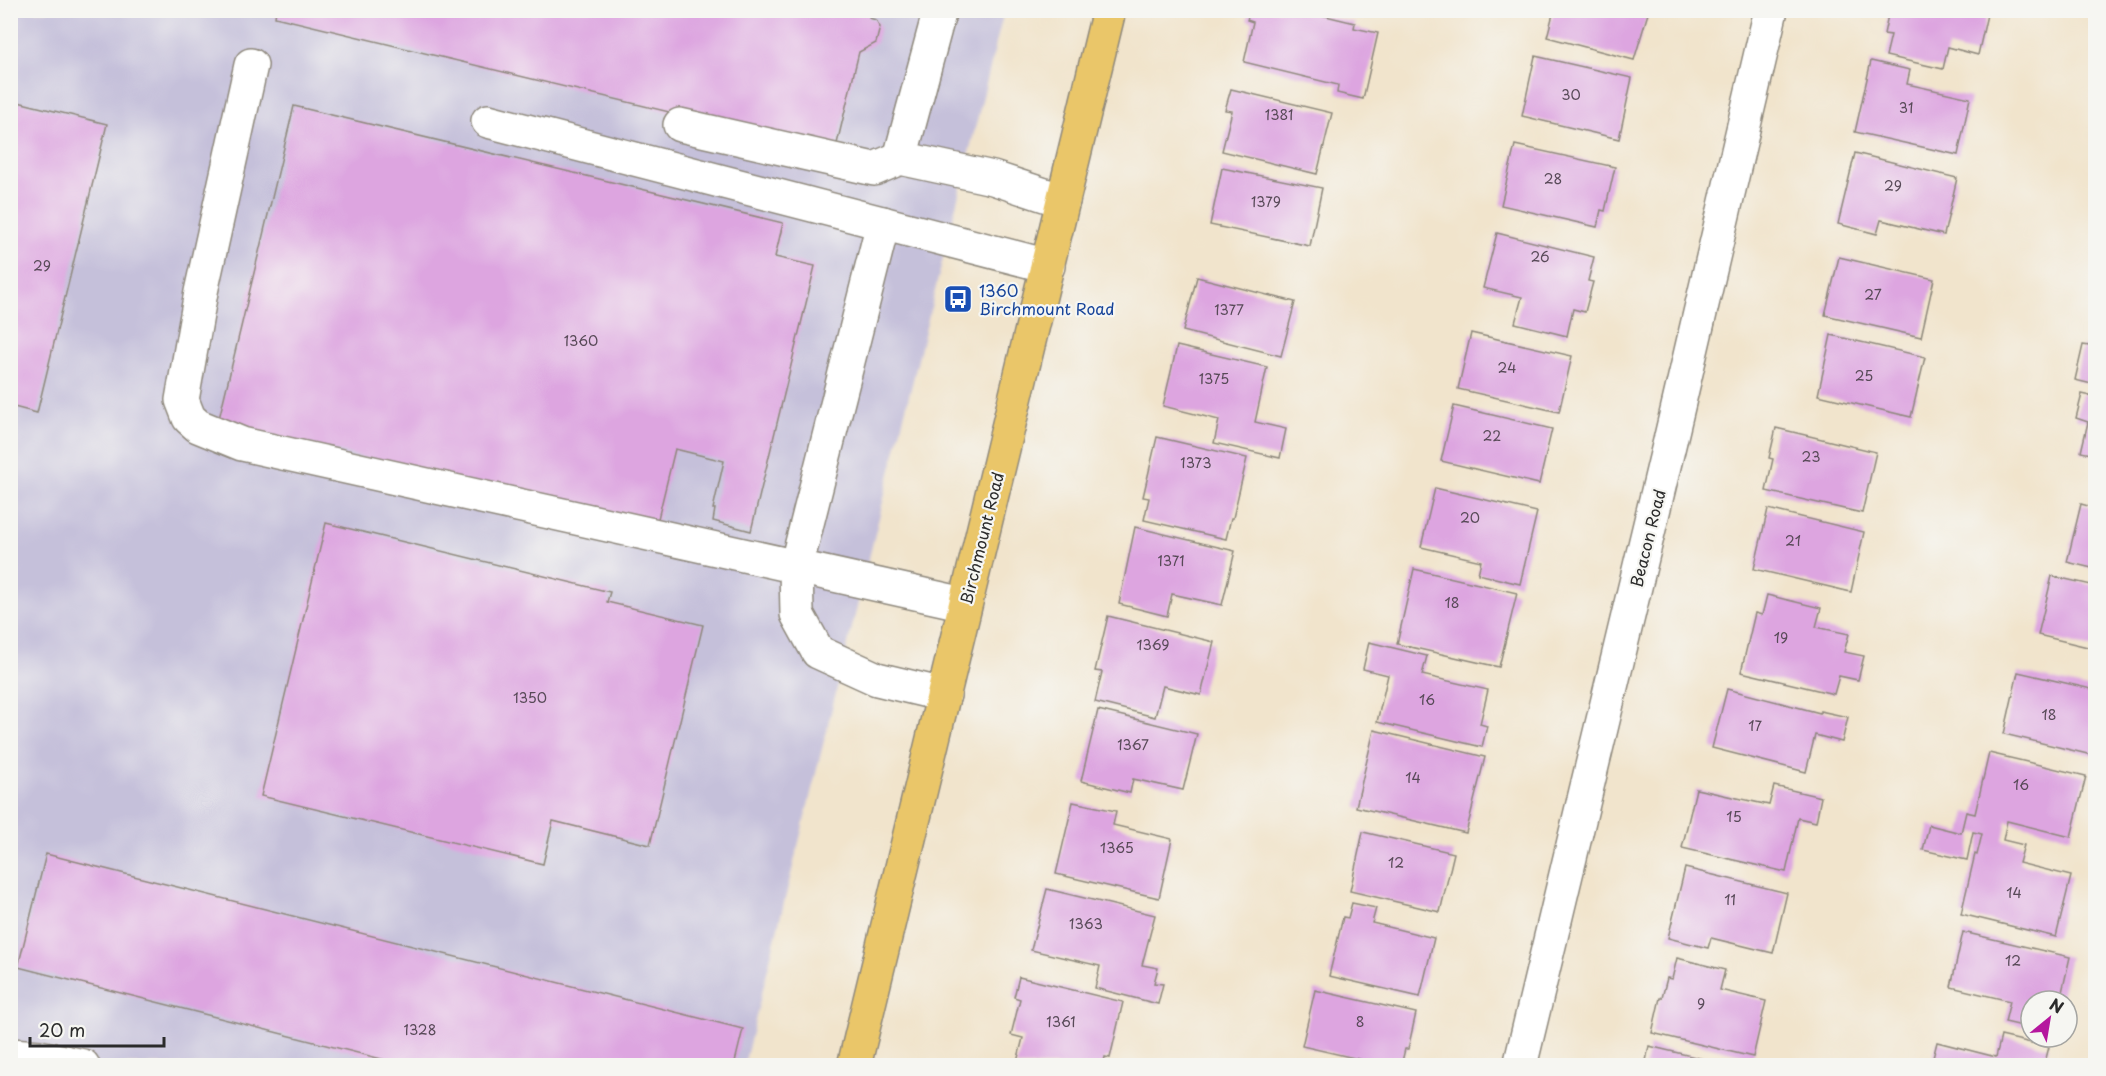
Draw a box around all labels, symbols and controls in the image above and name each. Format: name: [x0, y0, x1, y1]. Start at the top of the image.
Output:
house number: 30: [1561, 84, 1581, 105]
house number: 31: [1899, 97, 1913, 118]
house number: 1381: [1265, 104, 1293, 125]
house number: 28: [1544, 168, 1562, 189]
house number: 29: [1884, 175, 1902, 196]
house number: 1379: [1251, 191, 1281, 212]
house number: 26: [1530, 246, 1550, 267]
house number: 29: [33, 255, 51, 276]
place label: 1360 Birchmount Road: [979, 278, 1115, 320]
bus stop icon: 1360 Birchmount Road: [942, 283, 974, 315]
house number: 27: [1864, 284, 1882, 305]
house number: 1377: [1214, 299, 1244, 320]
house number: 1360: [564, 330, 598, 351]
house number: 24: [1498, 357, 1516, 378]
house number: 25: [1855, 365, 1873, 386]
house number: 1375: [1199, 368, 1229, 389]
house number: 22: [1483, 425, 1501, 446]
house number: 23: [1802, 446, 1820, 467]
house number: 1373: [1180, 452, 1212, 473]
street label: Birchmount Road: [953, 469, 1009, 607]
street label: Beacon Road: [1623, 487, 1671, 589]
house number: 20: [1460, 507, 1480, 528]
house number: 21: [1785, 530, 1801, 551]
house number: 1371: [1157, 550, 1185, 571]
house number: 18: [1444, 592, 1460, 613]
house number: 19: [1774, 627, 1788, 648]
house number: 1369: [1137, 634, 1169, 655]
house number: 1350: [513, 687, 547, 708]
house number: 16: [1419, 689, 1435, 710]
house number: 18: [2041, 704, 2057, 725]
house number: 17: [1748, 715, 1762, 736]
house number: 1367: [1117, 734, 1149, 755]
house number: 14: [1405, 767, 1421, 788]
house number: 16: [2013, 774, 2029, 795]
house number: 15: [1726, 806, 1742, 827]
house number: 1365: [1100, 837, 1134, 858]
house number: 12: [1388, 852, 1404, 873]
house number: 14: [2006, 882, 2022, 903]
house number: 11: [1724, 889, 1736, 910]
house number: 1363: [1069, 913, 1103, 934]
house number: 12: [2005, 950, 2021, 971]
north arrow: [2019, 989, 2079, 1049]
text: N: [2046, 992, 2068, 1019]
house number: 9: [1697, 993, 1705, 1014]
scale bar: [30, 1010, 164, 1048]
house number: 1361: [1046, 1011, 1076, 1032]
house number: 8: [1356, 1011, 1364, 1032]
text: 20 m: [39, 1016, 85, 1043]
house number: 1328: [404, 1019, 436, 1040]

